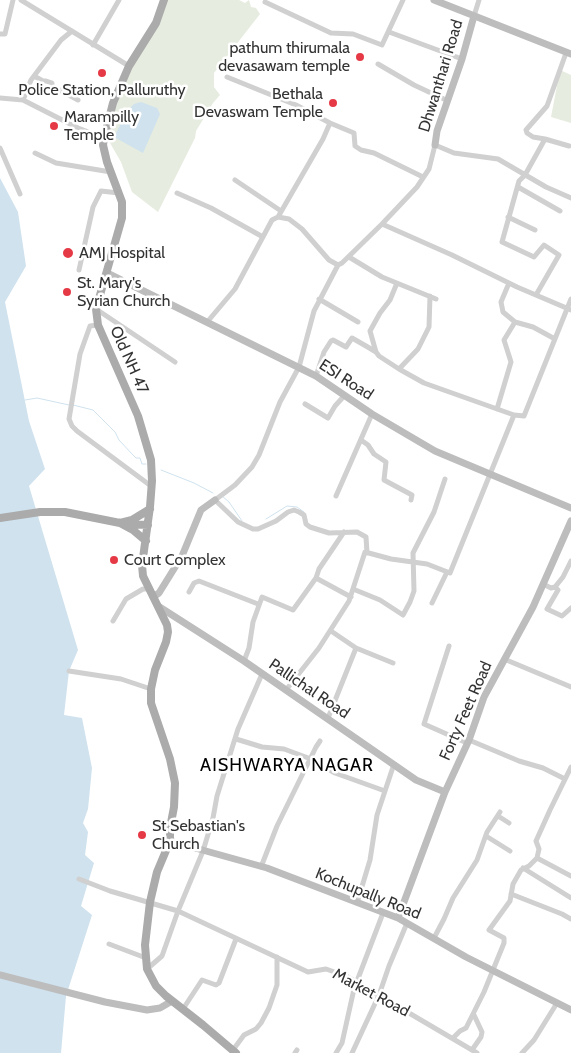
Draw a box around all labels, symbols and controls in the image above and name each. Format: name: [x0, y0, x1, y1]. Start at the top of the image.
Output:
street label: Dhwanthari Road: [415, 17, 467, 135]
place label: pathum thirumala devasawam temple: [218, 38, 350, 76]
marker: pathum thirumala devasawam temple: [354, 51, 366, 63]
marker: Police Station, Palluruthy: [96, 67, 108, 79]
place label: Police Station, Palluruthy: [18, 80, 186, 100]
place label: Bethala Devaswam Temple: [194, 84, 323, 122]
marker: Bethala Devaswam Temple: [327, 97, 339, 109]
place label: Marampilly Temple: [64, 107, 139, 145]
marker: Marampilly Temple: [48, 120, 60, 132]
place label: AMJ Hospital: [79, 243, 165, 263]
marker: AMJ Hospital: [61, 246, 75, 260]
place label: St. Mary's Syrian Church: [77, 273, 171, 311]
marker: St. Mary's Syrian Church: [61, 286, 73, 298]
street label: Old NH 47: [106, 323, 152, 397]
street label: ESI Road: [315, 355, 377, 405]
place label: Court Complex: [124, 550, 226, 570]
marker: Court Complex: [108, 554, 120, 566]
street label: Pallichal Road: [265, 655, 353, 723]
street label: Forty Feet Road: [436, 659, 496, 763]
district label: AISHWARYA NAGAR: [198, 755, 376, 777]
place label: St Sebastian's Church: [152, 816, 245, 854]
marker: St Sebastian's Church: [136, 829, 148, 841]
street label: Kochupally Road: [312, 864, 424, 924]
street label: Market Road: [329, 965, 413, 1021]

